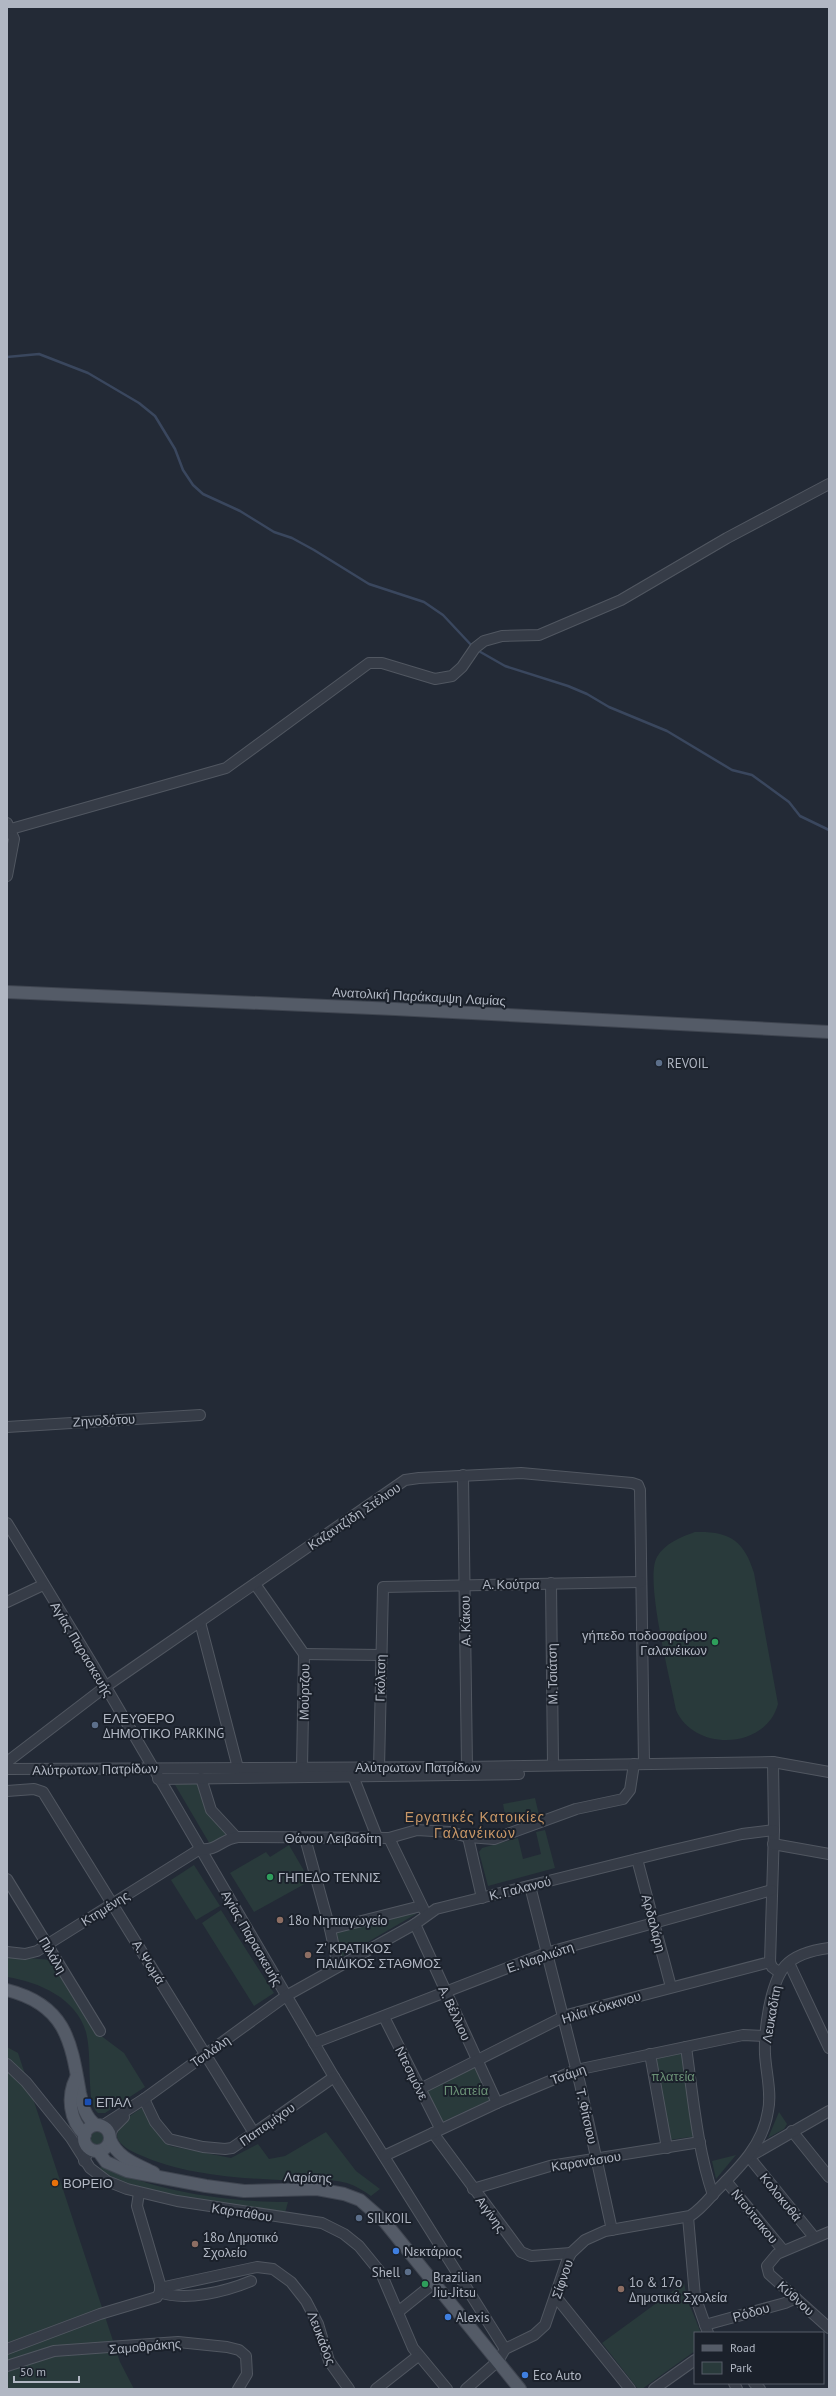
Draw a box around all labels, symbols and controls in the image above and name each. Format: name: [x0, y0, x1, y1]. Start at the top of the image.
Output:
street label: Ανατολική Παράκαμψη Λαμίας: [332, 983, 506, 1010]
place label: REVOIL: [667, 1055, 708, 1072]
marker: REVOIL: [654, 1058, 664, 1068]
street label: Ζηνοδότου: [72, 1410, 136, 1431]
street label: Καζαντζίδη Στέλιου: [305, 1479, 404, 1554]
street label: Α. Κούτρα: [483, 1576, 540, 1593]
street label: Α. Κάκου: [457, 1596, 474, 1646]
street label: Αγίας Παρασκευής: [47, 1599, 117, 1700]
place label: γήπεδο ποδοσφαίρου Γαλανέικων: [582, 1627, 707, 1659]
marker: γήπεδο ποδοσφαίρου Γαλανέικων: [710, 1637, 720, 1647]
street label: Μ. Τσιάτση: [543, 1643, 562, 1705]
street label: Γκόλτση: [372, 1654, 389, 1702]
street label: Μούρτζου: [296, 1664, 313, 1720]
place label: ΕΛΕΥΘΕΡΟ ΔΗΜΟΤΙΚΟ PARKING: [103, 1710, 224, 1742]
marker: ΕΛΕΥΘΕΡΟ ΔΗΜΟΤΙΚΟ PARKING: [90, 1720, 100, 1730]
street label: Αλύτρωτων Πατρίδων: [355, 1759, 481, 1776]
street label: Αλύτρωτων Πατρίδων: [32, 1760, 158, 1779]
district label: Εργατικές Κατοικίες Γαλανέικων: [405, 1808, 545, 1842]
street label: Θάνου Λειβαδίτη: [285, 1830, 381, 1847]
place label: ΓΗΠΕΔΟ ΤΕΝΝΙΣ: [278, 1869, 381, 1886]
marker: ΓΗΠΕΔΟ ΤΕΝΝΙΣ: [265, 1872, 275, 1882]
street label: Κ. Γαλανού: [487, 1873, 553, 1904]
street label: Κτημένης: [78, 1887, 133, 1930]
street label: Αγίας Παρασκευής: [217, 1887, 286, 1989]
street label: Αρδαλάρη: [638, 1892, 669, 1954]
place label: 18ο Νηπιαγωγείο: [288, 1912, 388, 1929]
marker: 18ο Νηπιαγωγείο: [275, 1915, 285, 1925]
street label: Πιλάλη: [35, 1934, 70, 1977]
street label: Α. Ψωμά: [128, 1937, 169, 1988]
street label: Ε. Ναρλιώτη: [504, 1938, 576, 1977]
place label: Ζ' ΚΡΑΤΙΚΟΣ ΠΑΙΔΙΚΟΣ ΣΤΑΘΜΟΣ: [316, 1940, 441, 1972]
marker: Ζ' ΚΡΑΤΙΚΟΣ ΠΑΙΔΙΚΟΣ ΣΤΑΘΜΟΣ: [303, 1950, 313, 1960]
street label: Α. Βέλλιου: [434, 1983, 475, 2043]
street label: Λευκαδίτη: [758, 1984, 785, 2044]
street label: Ηλία Κόκκινου: [559, 1987, 643, 2028]
street label: Τσιλάλη: [187, 2032, 234, 2071]
street label: Ντεσιμόνε: [391, 2043, 432, 2103]
street label: Τσάμη: [548, 2060, 588, 2088]
park label: πλατεία: [651, 2068, 695, 2085]
park label: Πλατεία: [444, 2082, 489, 2099]
street label: Τ. Φίτσιου: [572, 2087, 601, 2146]
place label: ΕΠΑΛ: [96, 2094, 132, 2111]
marker: ΕΠΑΛ: [83, 2097, 93, 2107]
street label: Παπαμίχου: [236, 2099, 298, 2150]
street label: Καρανάσιου: [550, 2148, 622, 2175]
street label: Λαρίσης: [284, 2168, 332, 2187]
street label: Κολοκυθά: [756, 2170, 806, 2225]
place label: ΒΟΡΕΙΟ: [63, 2175, 113, 2192]
marker: ΒΟΡΕΙΟ: [50, 2178, 60, 2188]
street label: Ντούτσικου: [727, 2186, 782, 2247]
street label: Αιγίνης: [472, 2193, 510, 2236]
street label: Καρπάθου: [210, 2199, 273, 2226]
place label: SILKOIL: [367, 2210, 411, 2227]
marker: SILKOIL: [354, 2213, 364, 2223]
place label: 18ο Δημοτικό Σχολείο: [203, 2229, 278, 2261]
marker: 18ο Δημοτικό Σχολείο: [190, 2239, 200, 2249]
place label: Νεκτάριος: [404, 2243, 462, 2260]
marker: Νεκτάριος: [391, 2246, 401, 2256]
street label: Σίφνου: [548, 2257, 577, 2301]
place label: Shell: [372, 2264, 400, 2281]
marker: Shell: [403, 2267, 413, 2277]
place label: Brazilian Jiu-Jitsu: [432, 2269, 482, 2301]
place label: 1ο & 17ο Δημοτικά Σχολεία: [629, 2274, 728, 2306]
street label: Κύθνου: [774, 2277, 818, 2319]
marker: Brazilian Jiu-Jitsu: [420, 2279, 430, 2289]
marker: 1ο & 17ο Δημοτικά Σχολεία: [616, 2284, 626, 2294]
street label: Ρόδου: [731, 2299, 771, 2326]
street label: Λευκάδος: [304, 2309, 340, 2367]
place label: Alexis: [456, 2309, 489, 2326]
marker: Alexis: [443, 2312, 453, 2322]
legend: [694, 2332, 824, 2384]
street label: Σαμοθράκης: [108, 2335, 182, 2358]
text: Road: [730, 2340, 755, 2355]
scale bar: [14, 2358, 79, 2384]
text: Park: [730, 2360, 752, 2375]
text: 50 m: [20, 2364, 46, 2379]
place label: Eco Auto: [533, 2367, 581, 2384]
marker: Eco Auto: [520, 2370, 530, 2380]

